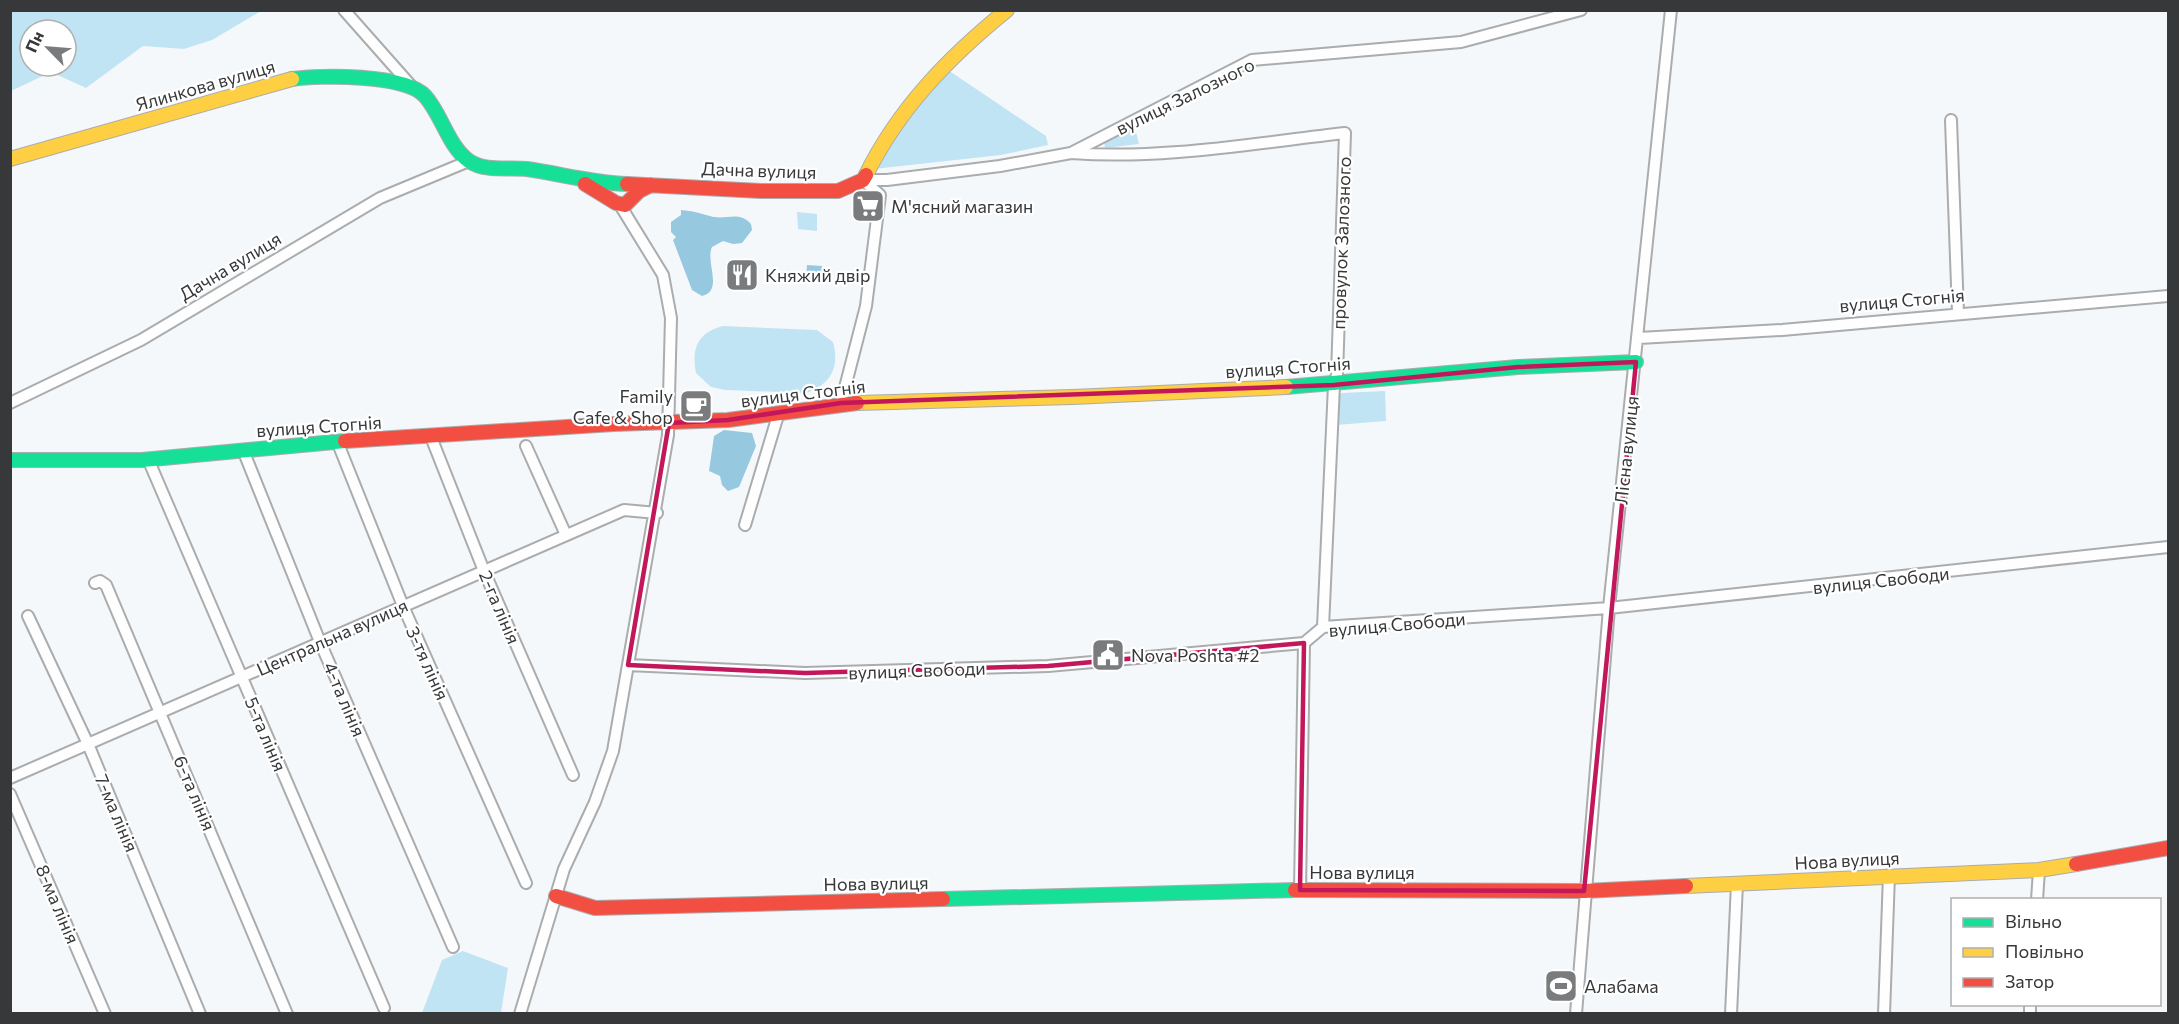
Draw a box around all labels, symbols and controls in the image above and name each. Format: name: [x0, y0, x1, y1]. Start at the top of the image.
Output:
north arrow: [18, 18, 78, 78]
text: Пн: [21, 28, 47, 55]
street label: вулиця Залозного: [1112, 53, 1258, 139]
street label: Ялинкова вулиця: [133, 55, 277, 115]
street label: провулок Залозного: [1327, 156, 1355, 330]
street label: Дачна вулиця: [701, 157, 817, 183]
supermarket icon: М'ясний магазин: [850, 188, 886, 224]
place label: М'ясний магазин: [891, 195, 1033, 217]
street label: Дачна вулиця: [175, 227, 285, 305]
restaurant icon: Княжий двір: [724, 257, 760, 293]
place label: Княжий двір: [765, 264, 870, 286]
street label: вулиця Стогнія: [1838, 284, 1966, 316]
street label: вулиця Стогнія: [1225, 352, 1351, 382]
street label: вулиця Стогнія: [739, 374, 867, 412]
place label: Family Cafe & Shop: [573, 385, 673, 428]
cafe icon: Family Cafe & Shop: [678, 388, 714, 424]
street label: Лісна вулиця: [1609, 395, 1643, 505]
street label: вулиця Стогнія: [256, 411, 382, 441]
street label: вулиця Свободи: [1812, 562, 1950, 598]
street label: 2-га лінія: [475, 567, 525, 647]
street label: Центральна вулиця: [253, 594, 411, 680]
street label: вулиця Свободи: [1328, 607, 1466, 641]
street label: 3-тя лінія: [402, 623, 454, 703]
public building icon: Nova Poshta #2: [1090, 637, 1126, 673]
place label: Nova Poshta #2: [1131, 644, 1260, 666]
street label: вулиця Свободи: [848, 657, 986, 683]
street label: 4-та лінія: [319, 658, 371, 740]
street label: 5-та лінія: [241, 694, 291, 774]
street label: 6-та лінія: [169, 752, 221, 834]
street label: 7-ма лінія: [91, 771, 143, 855]
street label: Нова вулиця: [1794, 846, 1900, 874]
street label: 8-ма лінія: [32, 861, 84, 947]
street label: Нова вулиця: [1309, 861, 1415, 883]
street label: Нова вулиця: [823, 871, 929, 895]
legend: [1951, 898, 2161, 1006]
text: Вільно: [2005, 910, 2062, 932]
text: Повільно: [2005, 940, 2084, 962]
sports icon: Алабама: [1543, 968, 1579, 1004]
text: Затор: [2005, 970, 2054, 992]
place label: Алабама: [1584, 975, 1659, 997]

